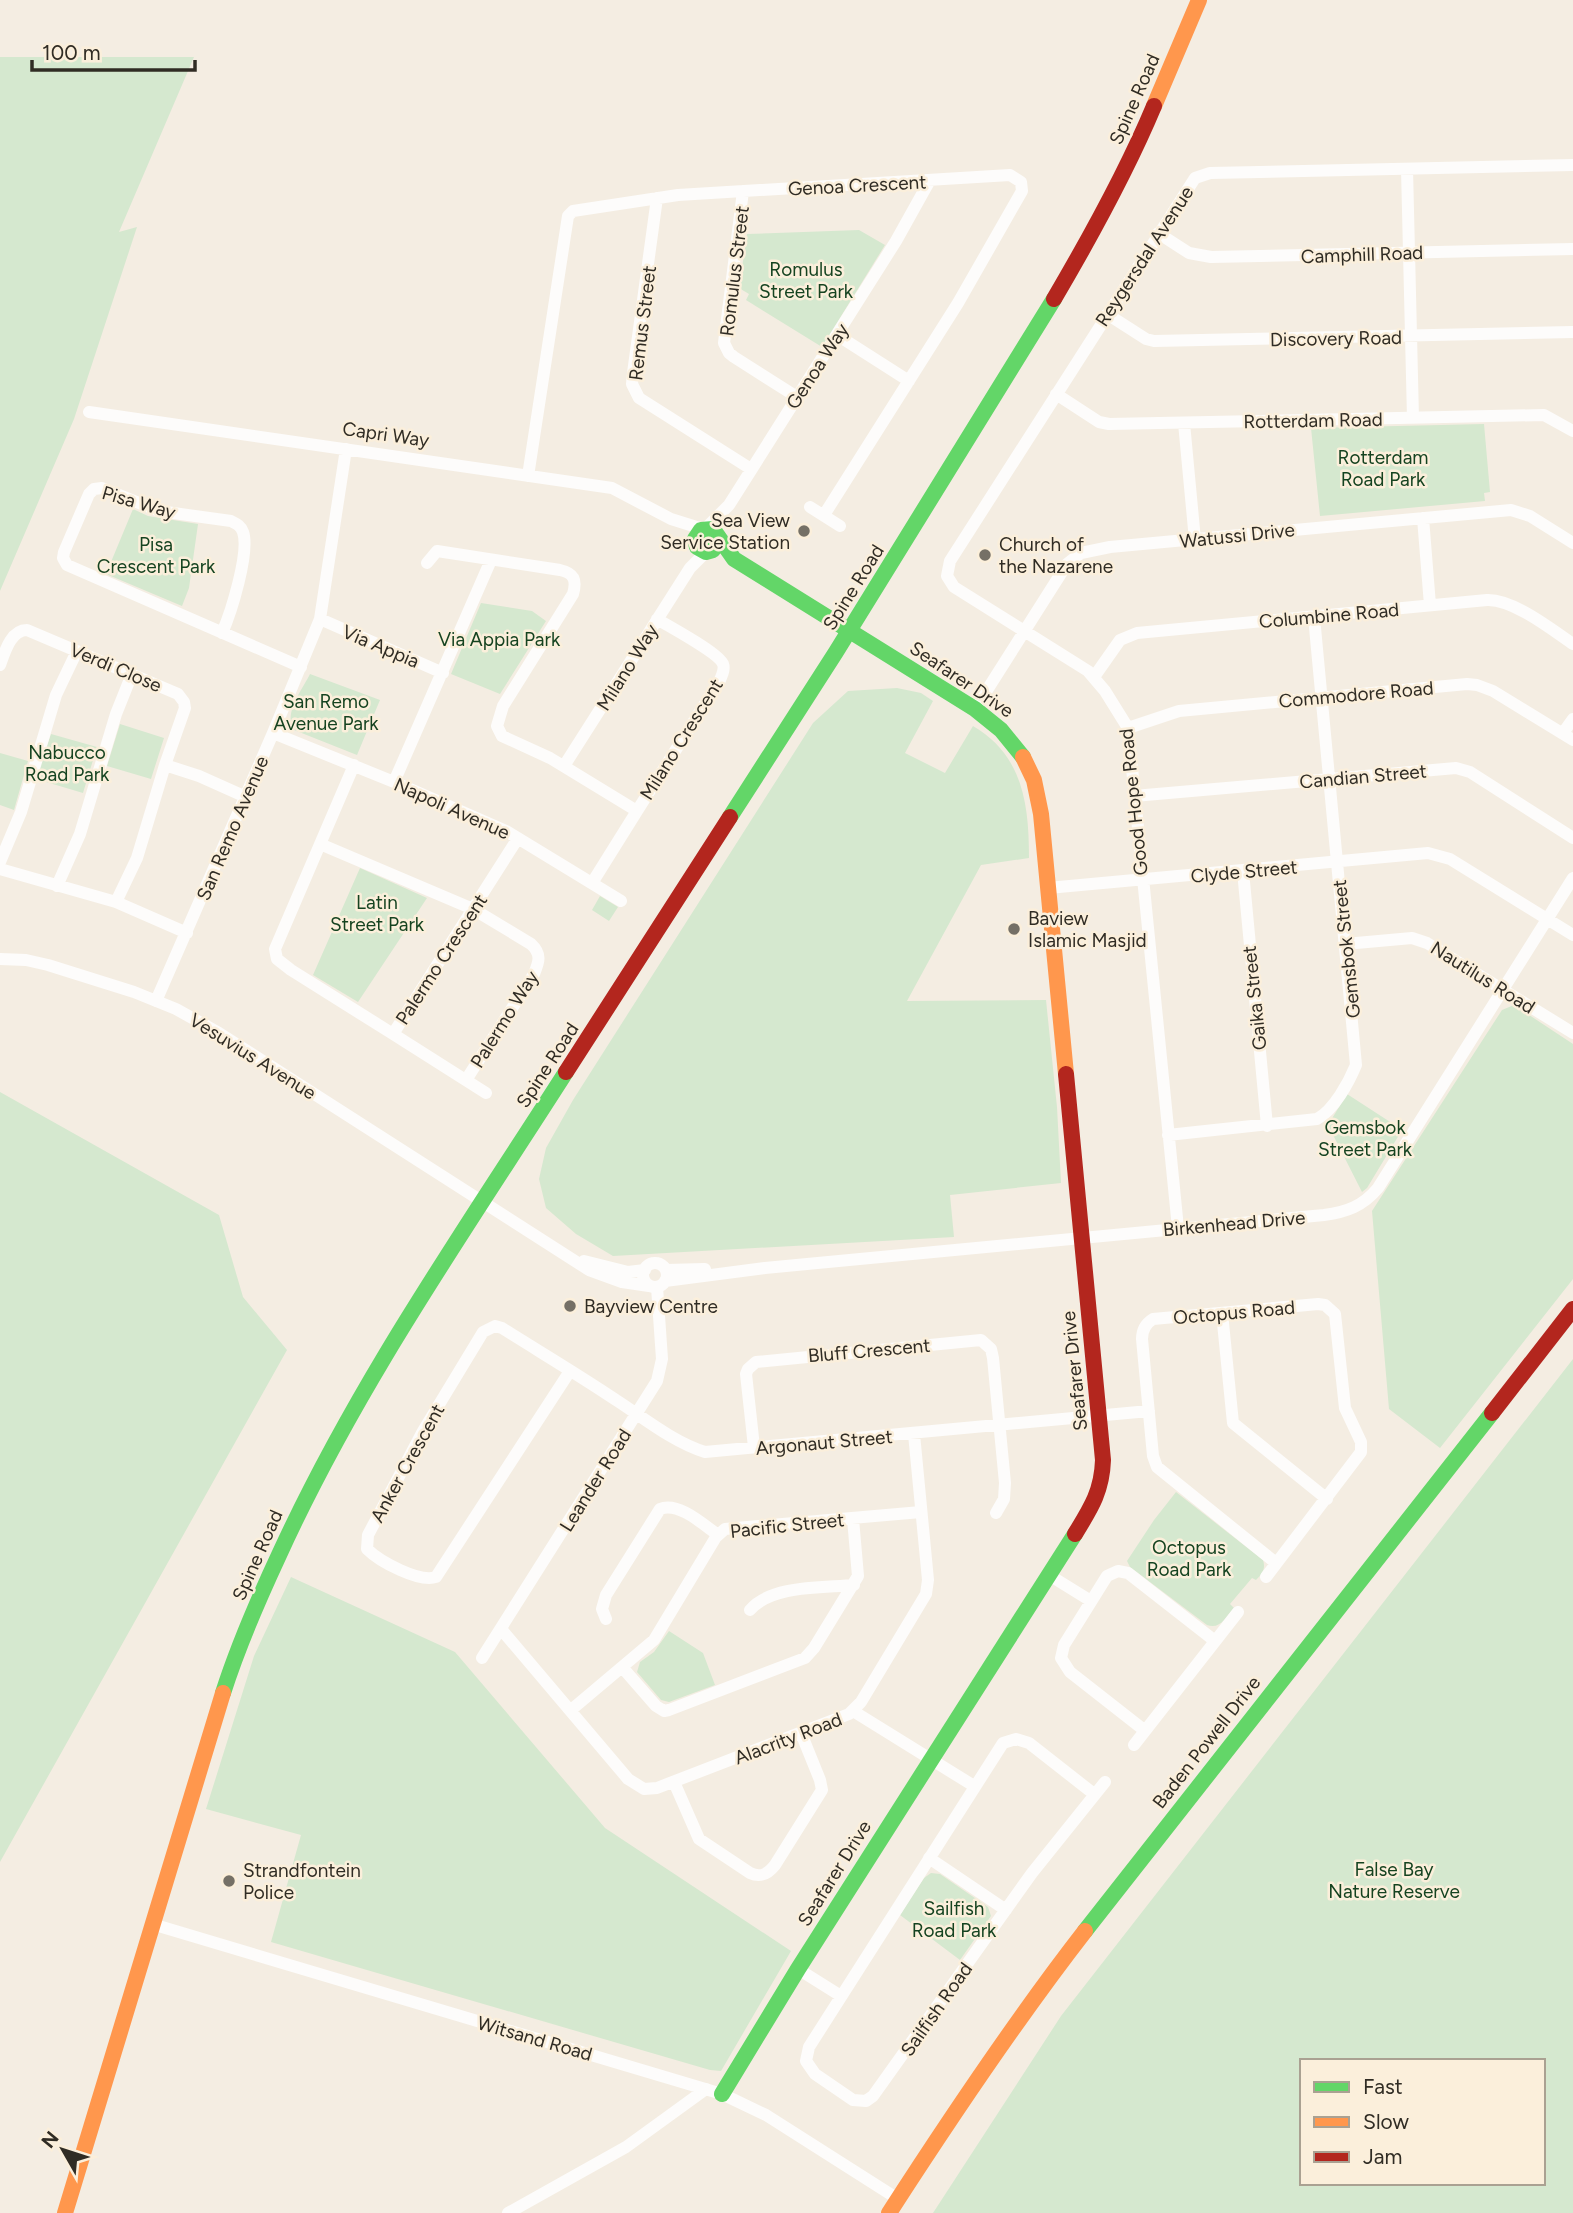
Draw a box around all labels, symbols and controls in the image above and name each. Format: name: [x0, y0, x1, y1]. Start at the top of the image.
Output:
scale bar: [32, 28, 194, 72]
text: 100 m: [42, 40, 101, 65]
street label: Spine Road: [1104, 50, 1165, 148]
street label: Genoa Crescent: [787, 170, 927, 201]
street label: Reygersdal Avenue: [1091, 182, 1198, 331]
street label: Romulus Street: [715, 205, 754, 338]
street label: Camphill Road: [1300, 241, 1424, 268]
park label: Romulus Street Park: [759, 258, 854, 303]
street label: Remus Street: [624, 264, 661, 382]
street label: Genoa Way: [781, 319, 854, 414]
street label: Discovery Road: [1270, 326, 1402, 351]
street label: Rotterdam Road: [1243, 408, 1383, 433]
street label: Capri Way: [341, 417, 431, 452]
park label: Rotterdam Road Park: [1337, 446, 1429, 491]
street label: Pisa Way: [99, 481, 178, 524]
place label: Sea View Service Station: [660, 509, 790, 554]
street label: Watussi Drive: [1178, 518, 1296, 553]
marker: Sea View Service Station: [796, 523, 812, 539]
park label: Pisa Crescent Park: [97, 533, 216, 578]
place label: Church of the Nazarene: [999, 533, 1113, 578]
street label: Spine Road: [818, 540, 889, 634]
marker: Church of the Nazarene: [977, 547, 993, 563]
street label: Columbine Road: [1258, 598, 1400, 633]
street label: Via Appia: [339, 620, 423, 673]
street label: Milano Way: [592, 620, 663, 715]
park label: Via Appia Park: [438, 628, 561, 651]
street label: Seafarer Drive: [905, 636, 1018, 723]
street label: Verdi Close: [66, 638, 165, 697]
street label: Milano Crescent: [635, 674, 728, 804]
street label: Commodore Road: [1278, 676, 1434, 713]
park label: San Remo Avenue Park: [273, 690, 379, 735]
street label: Good Hope Road: [1114, 727, 1153, 877]
park label: Nabucco Road Park: [25, 741, 110, 786]
street label: San Remo Avenue: [192, 752, 273, 904]
street label: Candian Street: [1298, 759, 1428, 794]
street label: Napoli Avenue: [390, 773, 513, 844]
street label: Clyde Street: [1190, 855, 1298, 888]
street label: Gemsbok Street: [1328, 879, 1365, 1019]
street label: Palermo Crescent: [391, 890, 492, 1029]
park label: Latin Street Park: [330, 891, 425, 936]
place label: Baview Islamic Masjid: [1028, 907, 1147, 952]
marker: Baview Islamic Masjid: [1006, 921, 1022, 937]
street label: Nautilus Road: [1426, 936, 1539, 1019]
street label: Gaika Street: [1238, 944, 1271, 1051]
street label: Palermo Way: [465, 966, 543, 1072]
street label: Vesuvius Avenue: [185, 1008, 320, 1105]
street label: Spine Road: [511, 1018, 583, 1112]
park label: Gemsbok Street Park: [1318, 1116, 1413, 1161]
street label: Birkenhead Drive: [1162, 1206, 1306, 1241]
place label: Bayview Centre: [584, 1295, 718, 1318]
street label: Octopus Road: [1172, 1296, 1296, 1329]
marker: Bayview Centre: [562, 1298, 578, 1314]
street label: Seafarer Drive: [1057, 1310, 1092, 1432]
street label: Bluff Crescent: [807, 1334, 931, 1367]
street label: Anker Crescent: [365, 1400, 449, 1526]
street label: Leander Road: [555, 1425, 636, 1536]
street label: Argonaut Street: [755, 1425, 894, 1460]
street label: Spine Road: [227, 1506, 288, 1604]
street label: Pacific Street: [729, 1508, 845, 1543]
park label: Octopus Road Park: [1147, 1536, 1232, 1581]
street label: Baden Powell Drive: [1148, 1672, 1265, 1813]
street label: Alacrity Road: [731, 1707, 845, 1770]
street label: Seafarer Drive: [793, 1816, 876, 1930]
park label: False Bay Nature Reserve: [1328, 1858, 1460, 1903]
place label: Strandfontein Police: [243, 1859, 361, 1904]
marker: Strandfontein Police: [221, 1873, 237, 1889]
park label: Sailfish Road Park: [912, 1897, 997, 1942]
street label: Sailfish Road: [896, 1958, 977, 2061]
street label: Witsand Road: [475, 2011, 595, 2066]
legend: [1300, 2059, 1545, 2185]
text: Fast: [1363, 2074, 1403, 2099]
text: Slow: [1363, 2109, 1409, 2134]
north arrow: [28, 2115, 98, 2185]
text: N: [37, 2127, 64, 2153]
text: Jam: [1363, 2144, 1402, 2169]

